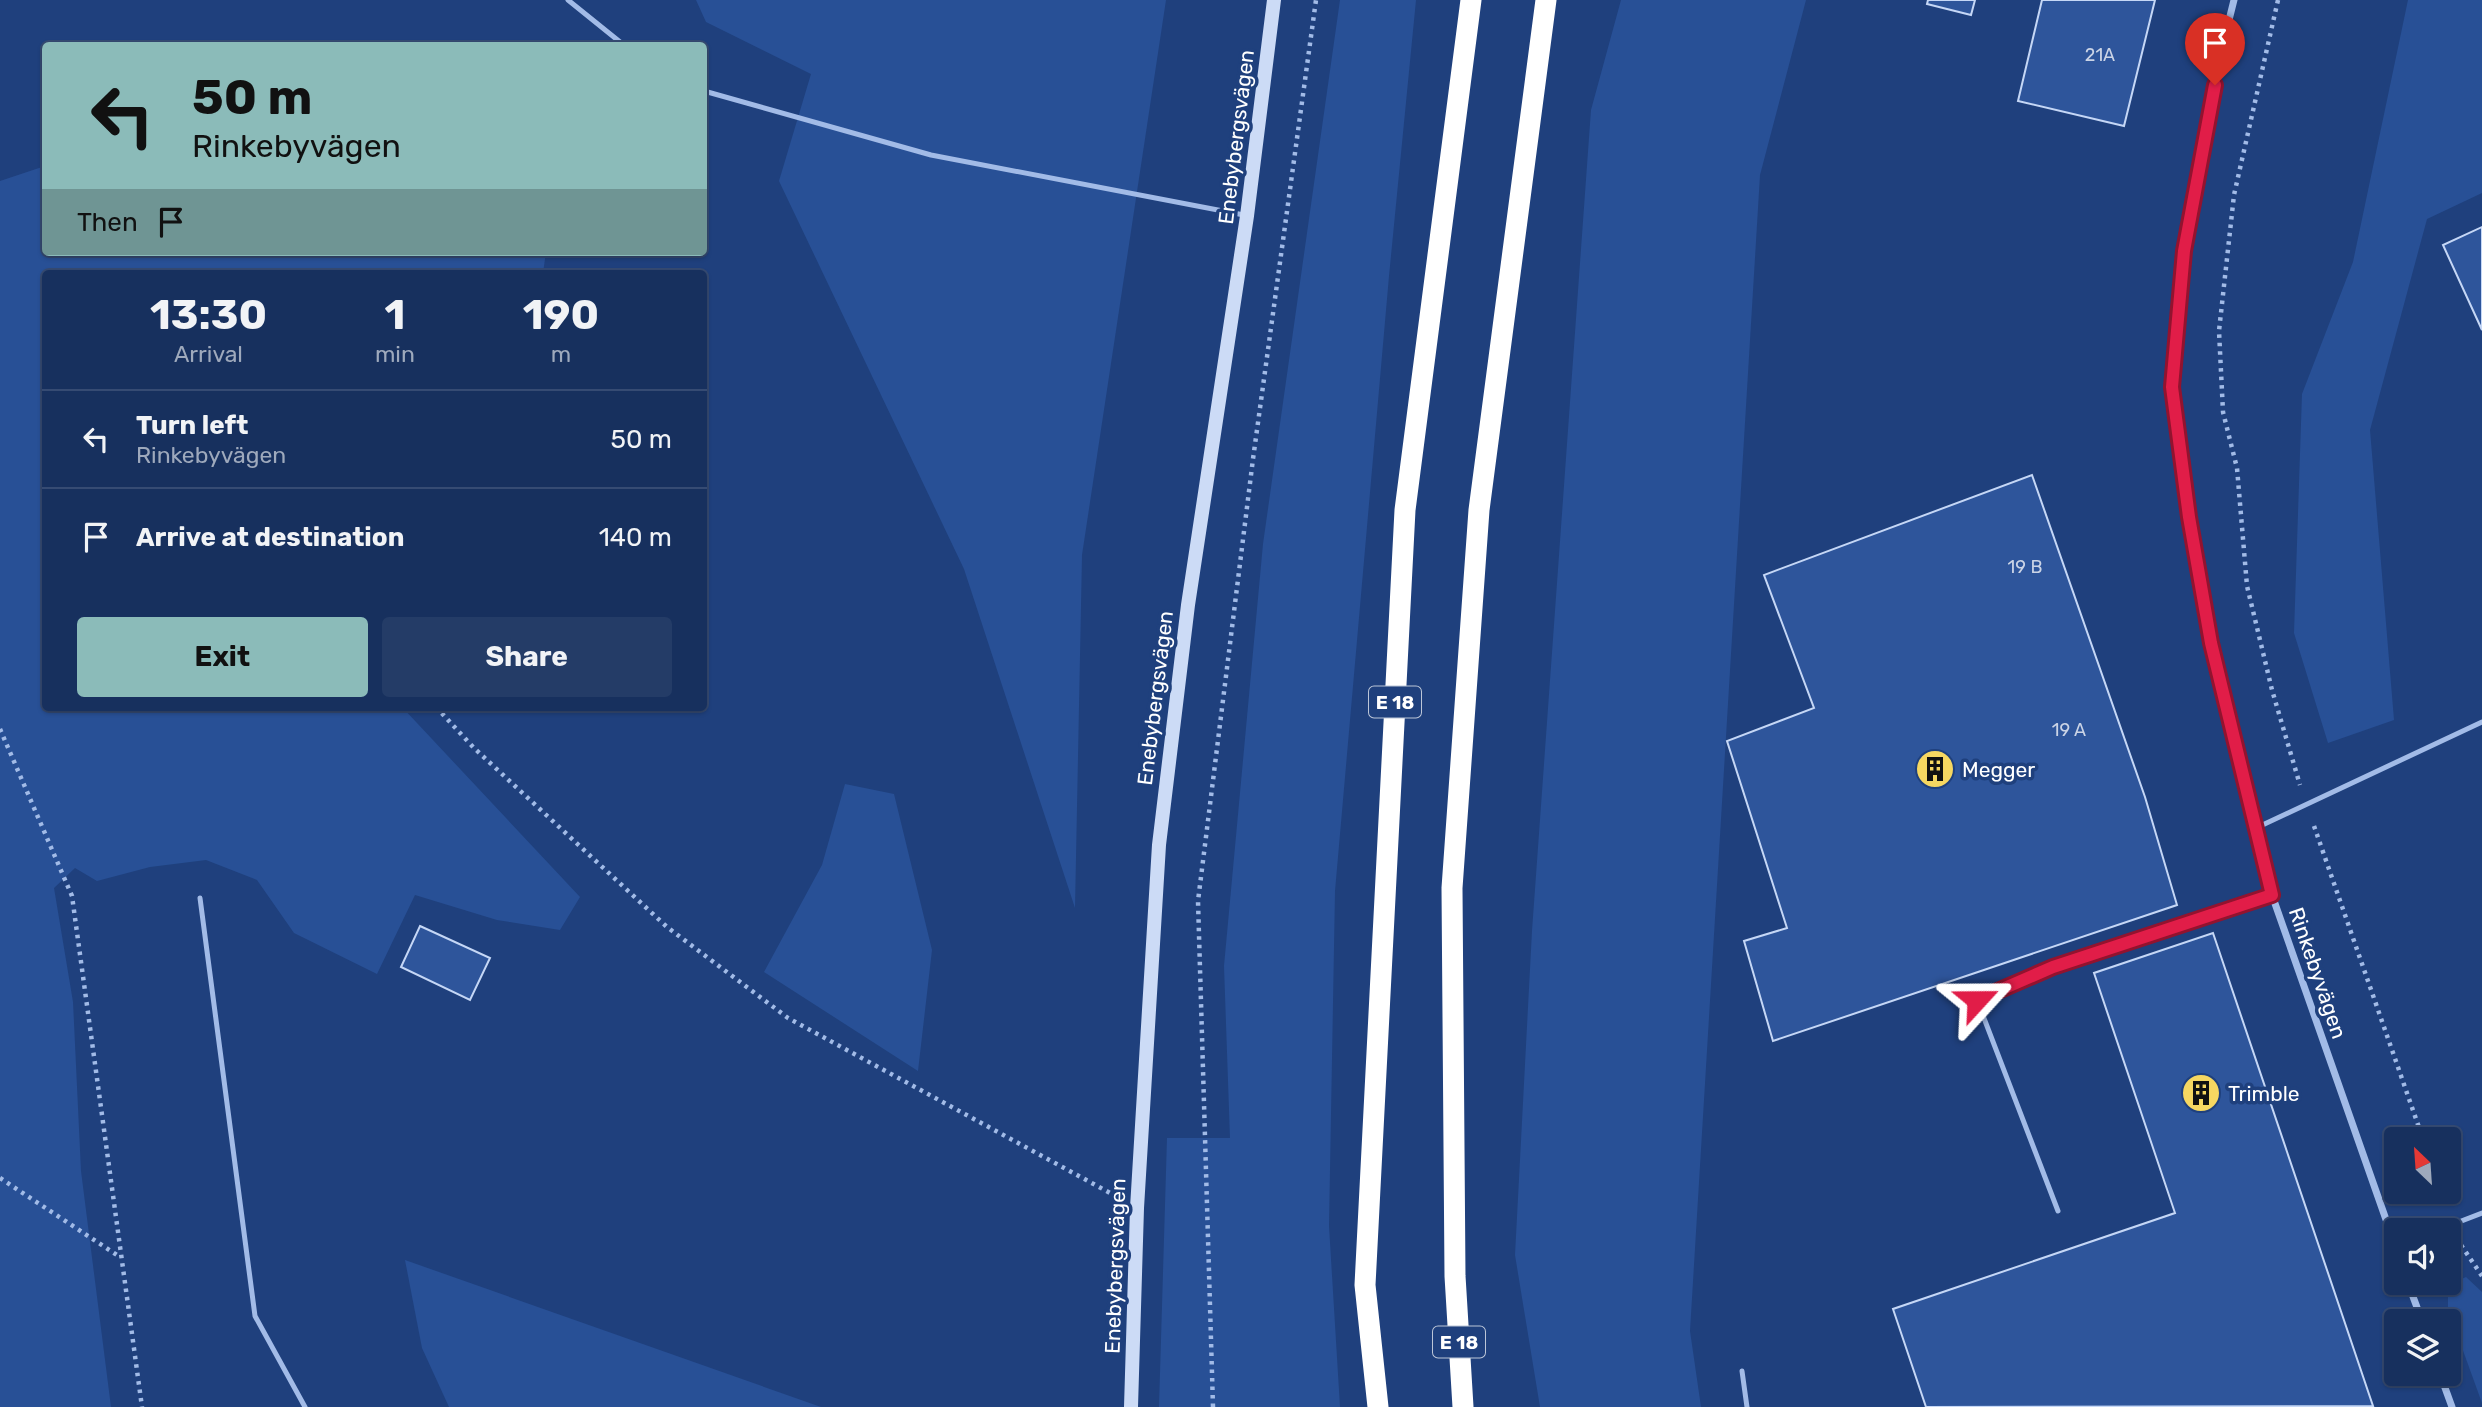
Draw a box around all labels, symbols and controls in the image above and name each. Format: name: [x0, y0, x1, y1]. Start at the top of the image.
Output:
pin: [2185, 13, 2245, 85]
icon: arrive: [2196, 24, 2234, 62]
house number: 21A: [2085, 44, 2115, 66]
street label: Enebybergsvägen: [1213, 48, 1259, 226]
text: 50 m: [192, 68, 312, 126]
icon: left: [77, 70, 168, 161]
text: Rinkebyvägen: [192, 127, 401, 165]
icon: arrive: [152, 203, 190, 241]
text: Then: [77, 207, 138, 238]
text: 13:30: [150, 290, 267, 340]
text: 1: [384, 290, 405, 340]
text: 190: [523, 290, 599, 340]
text: Arrival: [174, 340, 243, 368]
text: min: [375, 340, 415, 368]
text: m: [551, 340, 571, 368]
text: Turn left: [136, 410, 248, 441]
icon: left: [77, 420, 115, 458]
text: 50 m: [611, 424, 672, 455]
text: Rinkebyvägen: [136, 441, 286, 469]
icon: arrive: [77, 518, 115, 556]
text: Arrive at destination: [136, 522, 404, 553]
text: 140 m: [599, 522, 672, 553]
house number: 19 B: [2008, 556, 2042, 578]
street label: Enebybergsvägen: [1132, 609, 1178, 787]
button: Exit: [77, 617, 368, 697]
button: Share: [382, 617, 672, 697]
road number: E 18: [1369, 687, 1421, 718]
house number: 19 A: [2052, 719, 2086, 741]
building icon: Megger: [1914, 748, 1956, 790]
place label: Megger: [1962, 757, 2035, 782]
street label: Rinkebyvägen: [2284, 904, 2352, 1042]
position arrow: [1940, 963, 2014, 1037]
building icon: Trimble: [2180, 1072, 2222, 1114]
place label: Trimble: [2228, 1081, 2300, 1106]
north arrow: [2384, 1127, 2460, 1204]
map controls: [2384, 1127, 2461, 1386]
street label: Enebybergsvägen: [1099, 1178, 1131, 1354]
button: sound: [2384, 1218, 2461, 1295]
button: layers: [2384, 1309, 2461, 1386]
road number: E 18: [1433, 1326, 1485, 1358]

